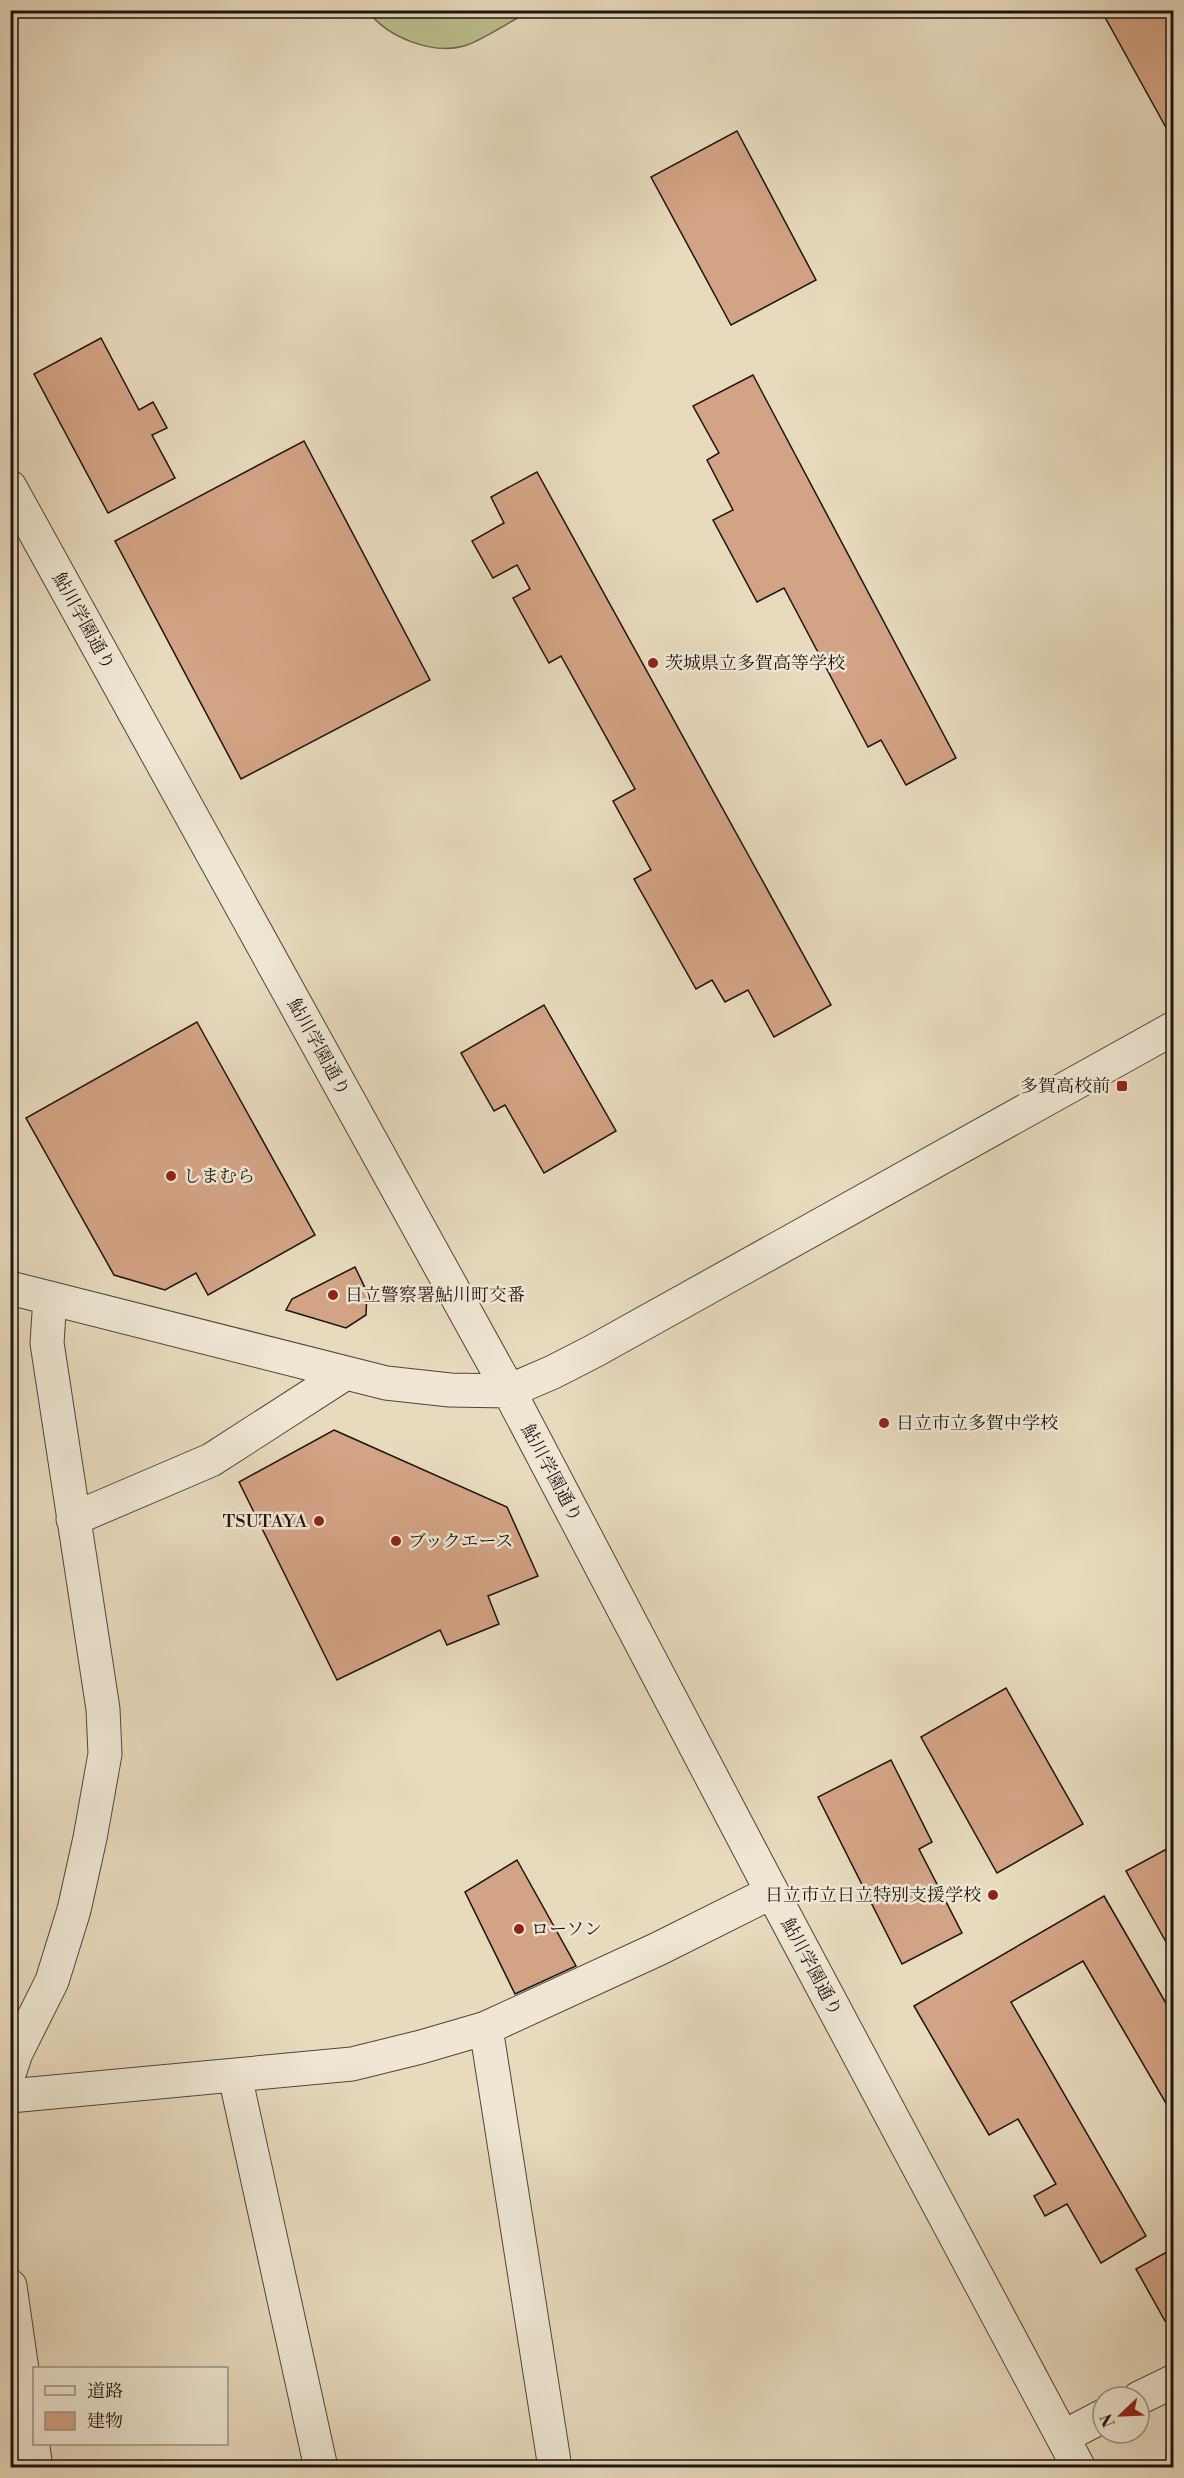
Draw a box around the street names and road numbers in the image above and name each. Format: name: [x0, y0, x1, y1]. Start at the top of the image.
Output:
street label: 鮎川学園通り: [47, 568, 120, 674]
street label: 鮎川学園通り: [282, 994, 355, 1100]
street label: 鮎川学園通り: [516, 1420, 587, 1526]
street label: 鮎川学園通り: [776, 1914, 847, 2020]

